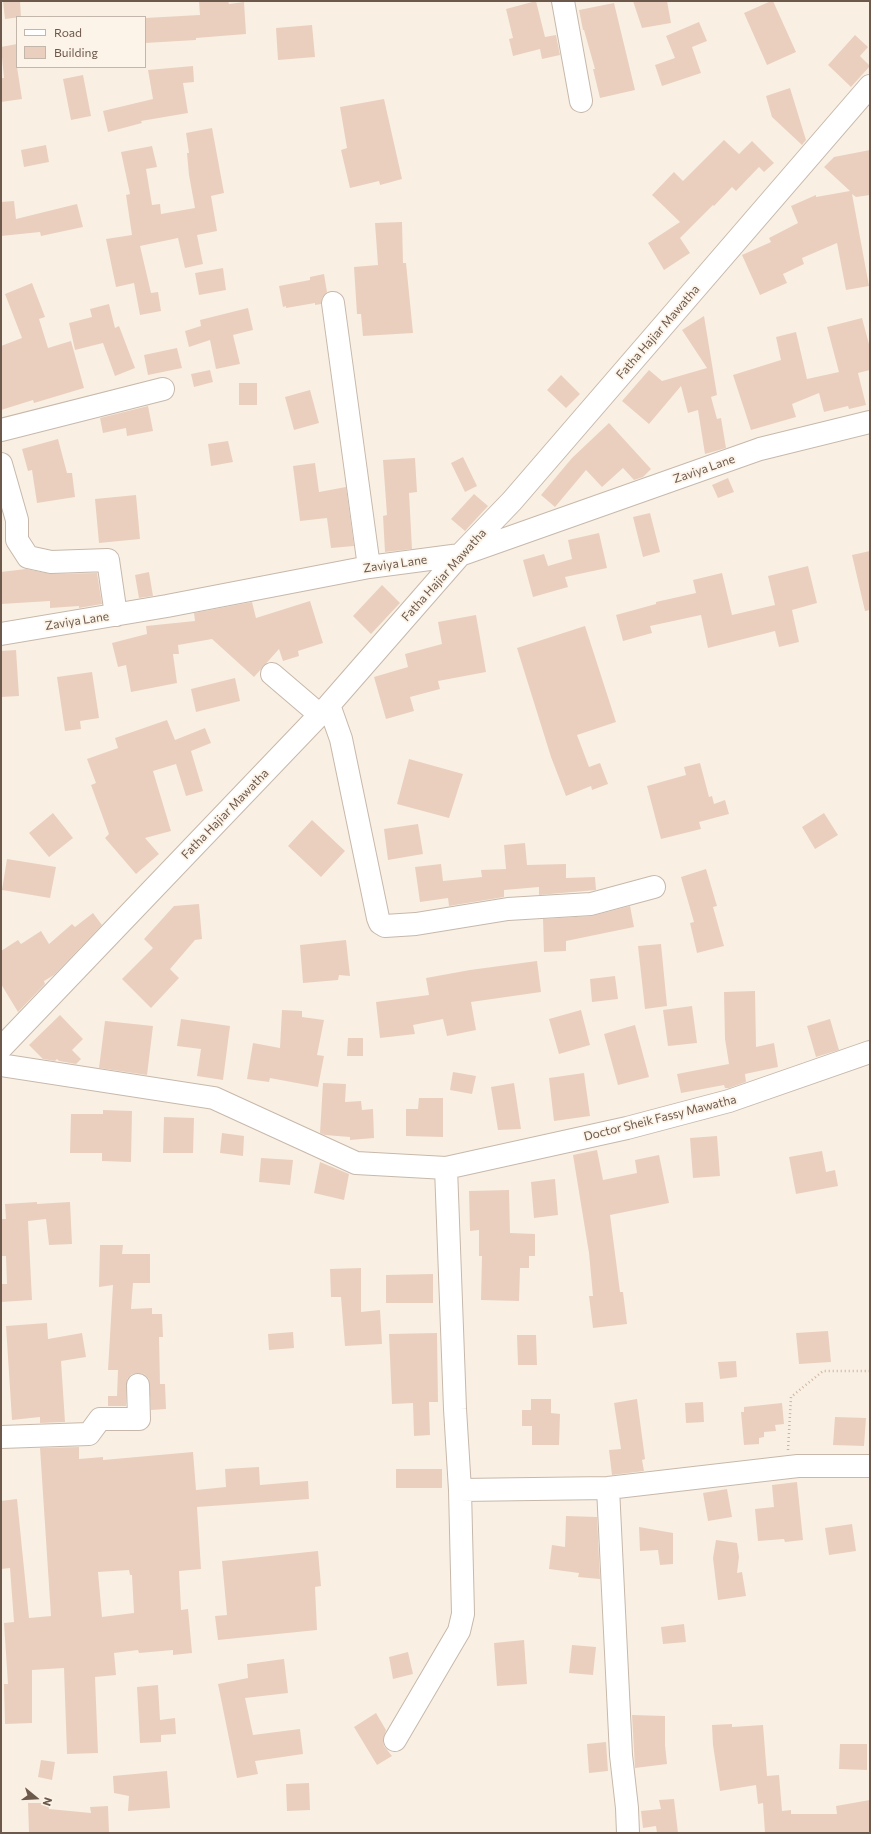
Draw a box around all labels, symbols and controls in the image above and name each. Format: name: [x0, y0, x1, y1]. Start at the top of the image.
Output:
legend: [16, 16, 146, 68]
text: Road: [54, 25, 82, 39]
text: Building: [54, 45, 98, 59]
street label: Fatha Hajiar Mawatha: [613, 282, 703, 382]
street label: Zaviya Lane: [671, 452, 737, 486]
street label: Fatha Hajiar Mawatha: [399, 526, 489, 624]
street label: Zaviya Lane: [362, 552, 428, 576]
street label: Zaviya Lane: [44, 609, 110, 633]
street label: Fatha Hajiar Mawatha: [178, 766, 272, 862]
street label: Doctor Sheik Fassy Mawatha: [582, 1092, 738, 1144]
north arrow: [16, 1778, 56, 1818]
text: N: [40, 1796, 55, 1808]

